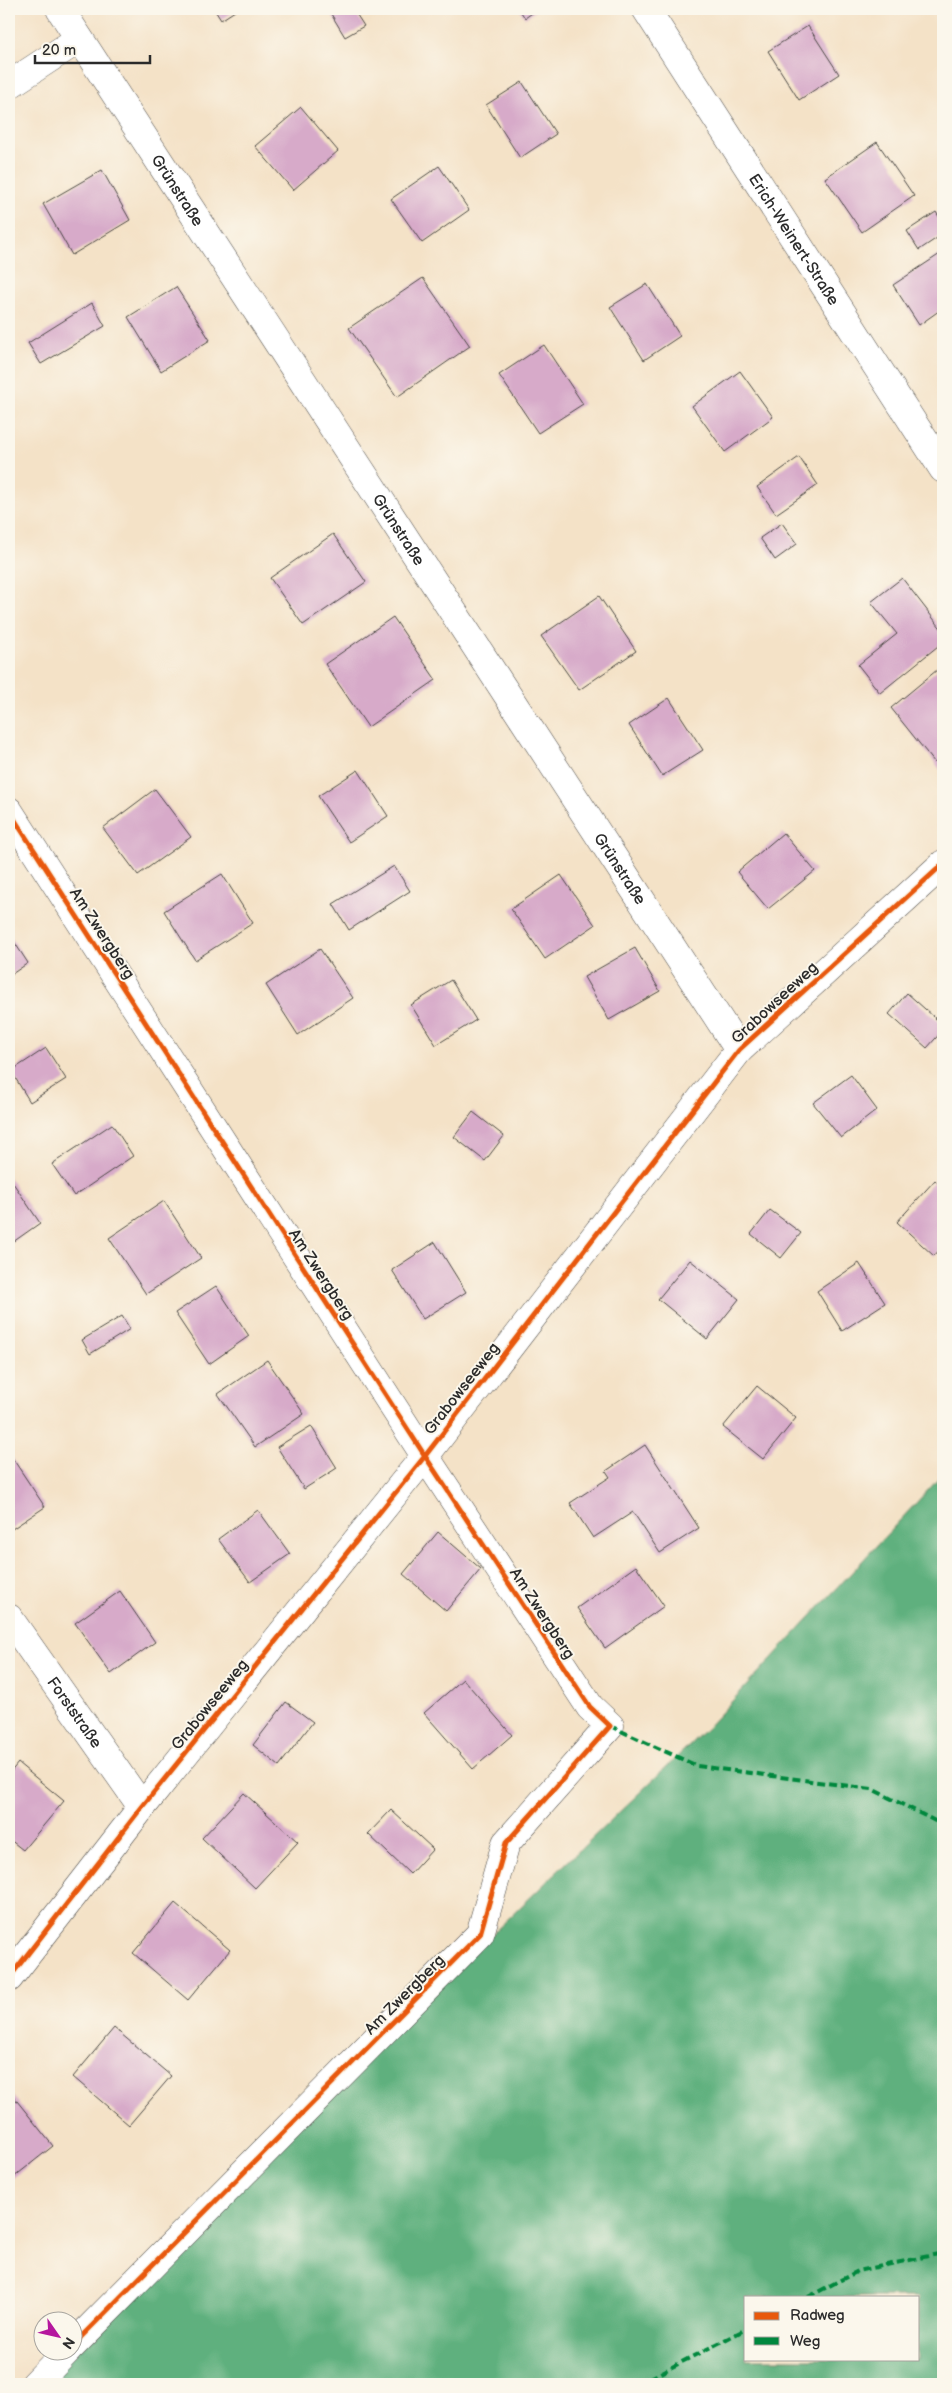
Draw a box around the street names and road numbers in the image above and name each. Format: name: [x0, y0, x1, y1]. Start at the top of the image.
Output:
street label: Grünstraße: [146, 151, 207, 231]
street label: Erich-Weinert-Straße: [744, 171, 843, 310]
street label: Grünstraße: [368, 491, 429, 570]
street label: Grünstraße: [589, 830, 650, 909]
street label: Am Zwergberg: [65, 885, 138, 983]
street label: Grabowseeweg: [728, 958, 822, 1048]
street label: Am Zwergberg: [284, 1226, 357, 1324]
street label: Grabowseeweg: [420, 1339, 504, 1439]
street label: Am Zwergberg: [505, 1565, 578, 1663]
street label: Grabowseeweg: [168, 1656, 253, 1754]
street label: Forststraße: [42, 1674, 106, 1752]
street label: Am Zwergberg: [361, 1951, 449, 2039]

